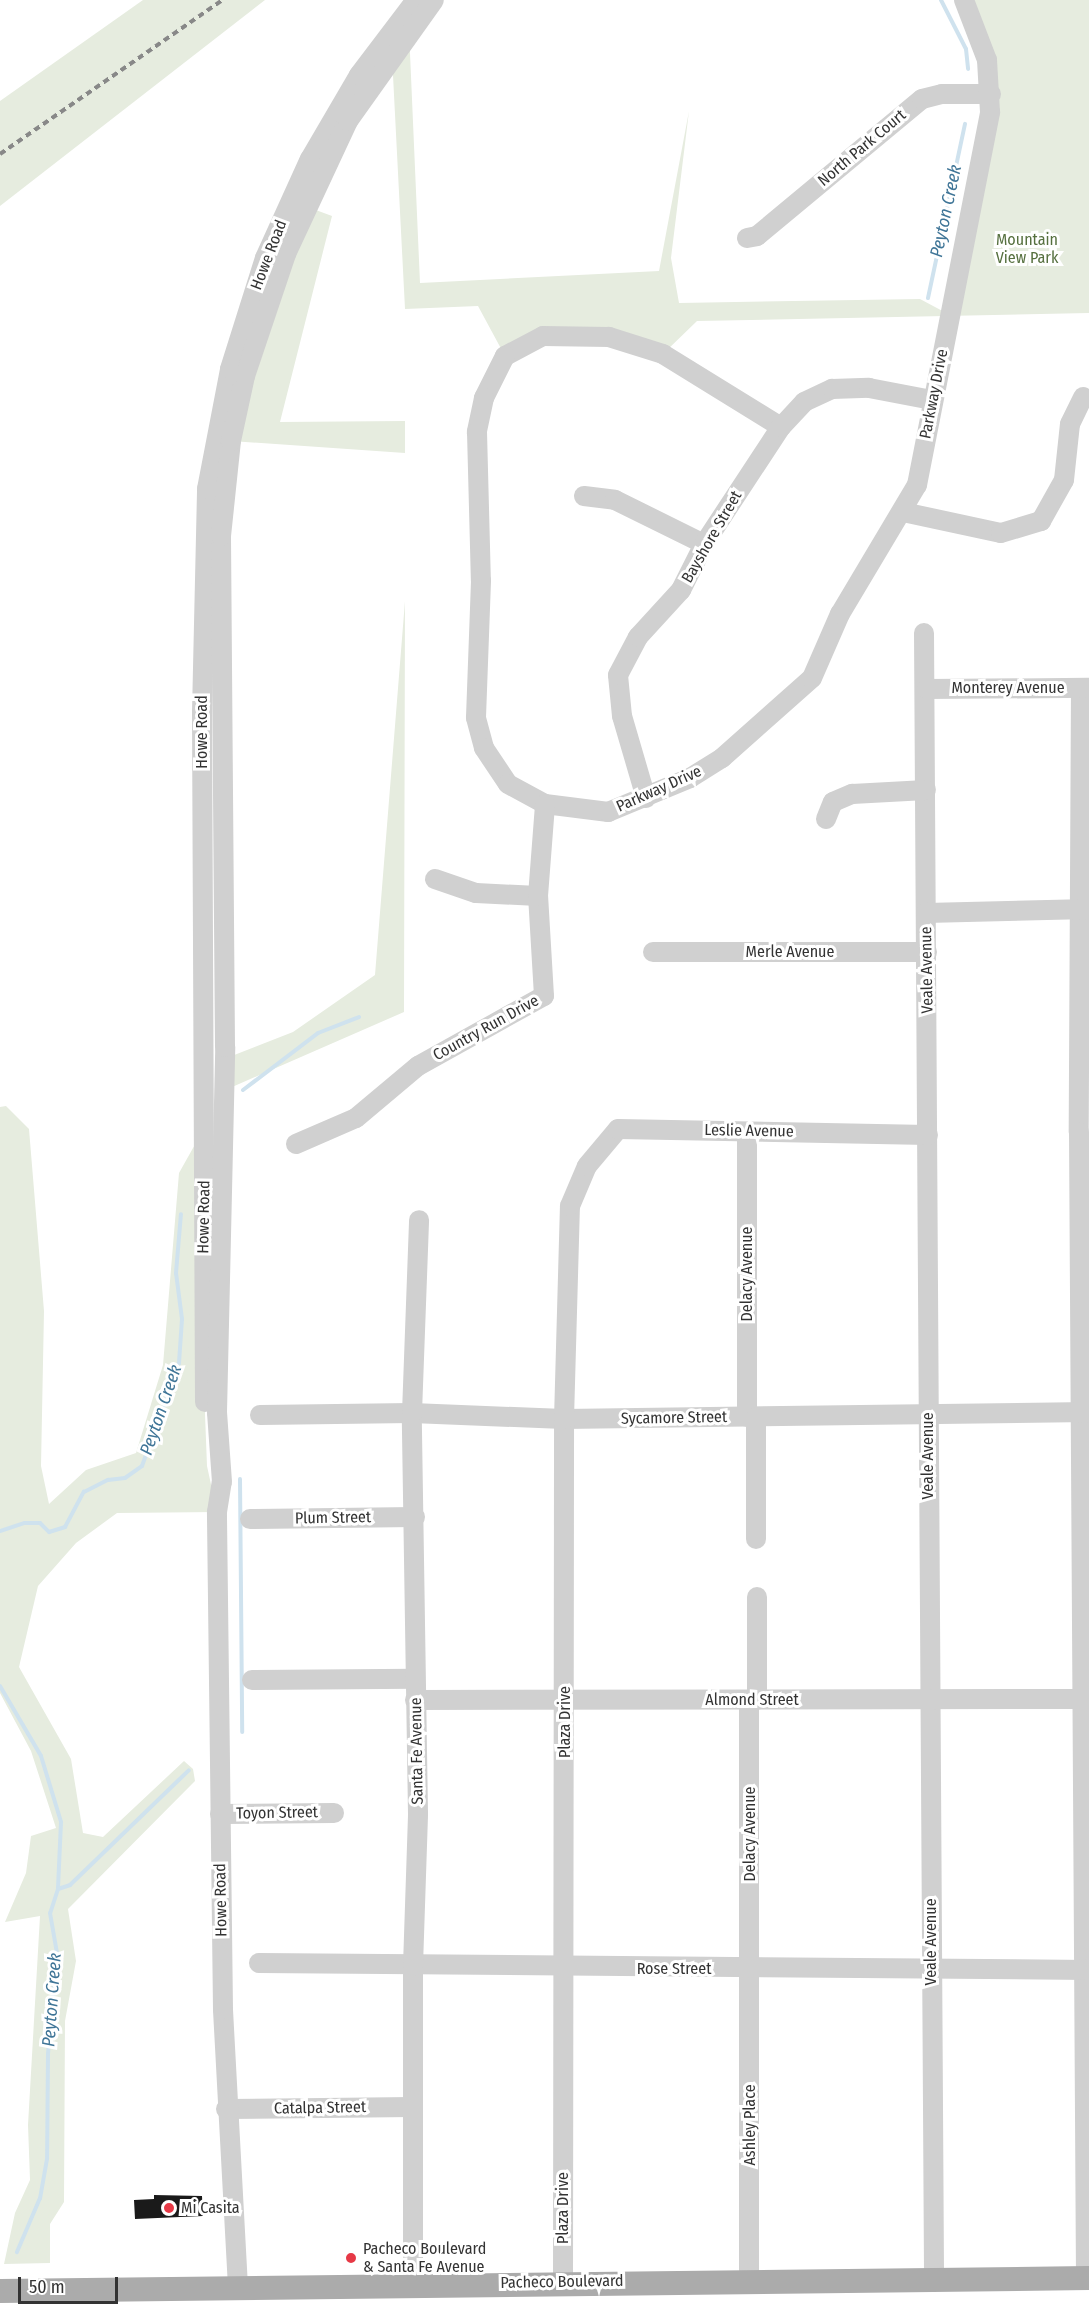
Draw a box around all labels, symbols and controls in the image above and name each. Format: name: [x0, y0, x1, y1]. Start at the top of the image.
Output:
street label: North Park Court: [814, 106, 910, 190]
water label: Peyton Creek: [926, 163, 966, 259]
street label: Howe Road: [247, 217, 291, 293]
park label: Mountain View Park: [996, 230, 1058, 268]
street label: Parkway Drive: [916, 347, 952, 441]
street label: Bayshore Street: [678, 488, 746, 586]
street label: Monterey Avenue: [951, 678, 1065, 698]
street label: Howe Road: [192, 695, 212, 769]
street label: Parkway Drive: [614, 762, 704, 816]
street label: Veale Avenue: [917, 926, 937, 1014]
street label: Merle Avenue: [746, 942, 834, 962]
street label: Country Run Drive: [430, 991, 542, 1065]
street label: Leslie Avenue: [704, 1121, 794, 1141]
street label: Howe Road: [194, 1180, 214, 1254]
street label: Delacy Avenue: [737, 1226, 757, 1322]
water label: Peyton Creek: [135, 1362, 187, 1458]
street label: Sycamore Street: [621, 1407, 727, 1429]
street label: Veale Avenue: [918, 1412, 938, 1500]
street label: Plum Street: [295, 1508, 371, 1528]
street label: Plaza Drive: [555, 1686, 575, 1758]
street label: Almond Street: [705, 1690, 799, 1710]
street label: Santa Fe Avenue: [406, 1697, 428, 1805]
street label: Delacy Avenue: [740, 1786, 760, 1882]
street label: Toyon Street: [236, 1803, 318, 1823]
street label: Howe Road: [211, 1863, 231, 1937]
street label: Veale Avenue: [921, 1898, 941, 1986]
water label: Peyton Creek: [38, 1952, 66, 2048]
street label: Rose Street: [637, 1959, 711, 1979]
street label: Ashley Place: [740, 2084, 760, 2166]
street label: Catalpa Street: [274, 2098, 366, 2118]
street label: Plaza Drive: [553, 2172, 573, 2244]
place label: Mi Casita: [181, 2198, 240, 2218]
marker: Mi Casita: [162, 2201, 176, 2215]
place label: Pacheco Boulevard & Santa Fe Avenue: [363, 2239, 486, 2277]
marker: Pacheco Boulevard & Santa Fe Avenue: [344, 2251, 358, 2265]
scale bar: [21, 2265, 122, 2303]
street label: Pacheco Boulevard: [500, 2271, 624, 2293]
text: 50 m: [29, 2276, 65, 2298]

